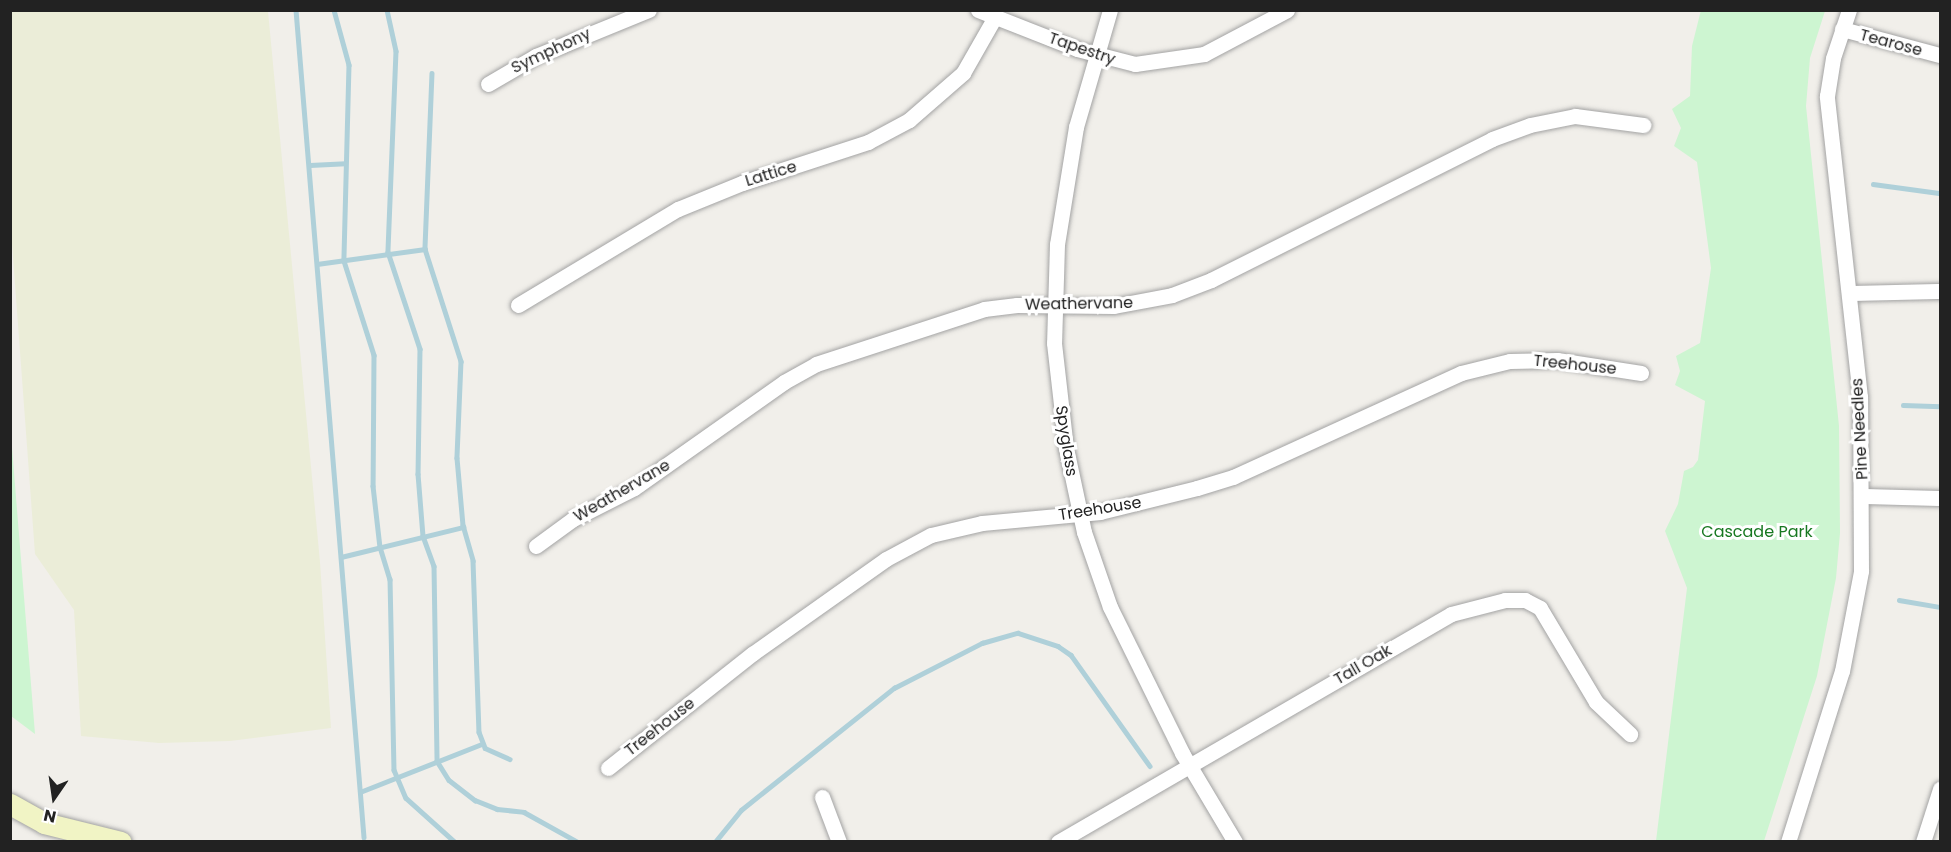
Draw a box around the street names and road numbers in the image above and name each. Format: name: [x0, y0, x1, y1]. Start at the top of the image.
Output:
street label: Symphony: [508, 24, 594, 78]
street label: Tearose: [1858, 25, 1924, 61]
street label: Tapestry: [1046, 29, 1118, 69]
street label: Lattice: [743, 157, 799, 191]
street label: Weathervane: [1025, 293, 1133, 315]
street label: Treehouse: [1532, 351, 1618, 379]
street label: Pine Needles: [1848, 378, 1872, 480]
street label: Spyglass: [1051, 404, 1081, 478]
street label: Weathervane: [570, 456, 674, 526]
street label: Treehouse: [1057, 493, 1143, 525]
street label: Tall Oak: [1331, 641, 1395, 689]
street label: Treehouse: [621, 694, 699, 760]

